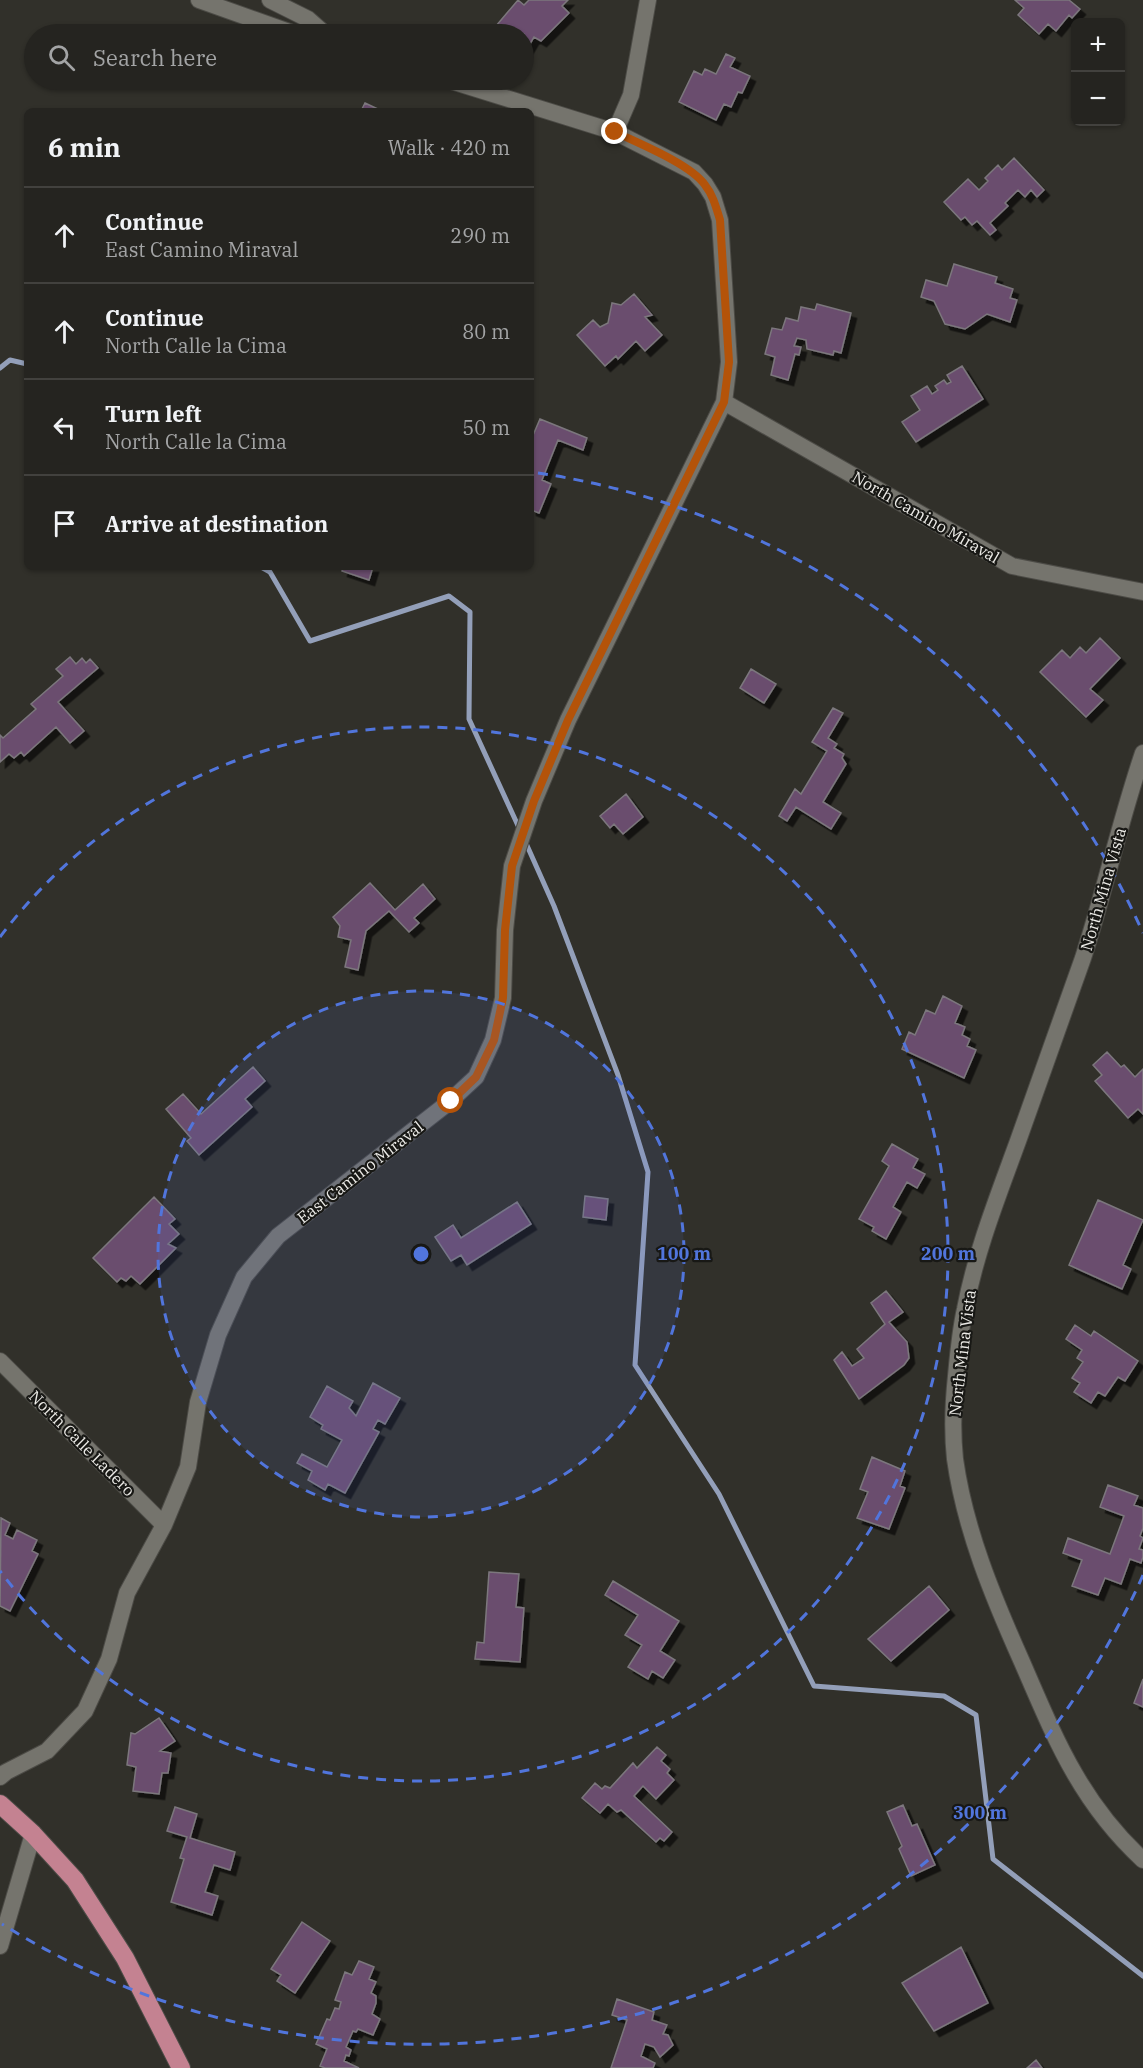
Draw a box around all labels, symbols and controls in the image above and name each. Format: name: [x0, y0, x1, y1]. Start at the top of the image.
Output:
map controls: [1071, 18, 1125, 126]
button: +: [1071, 18, 1125, 72]
search box: [24, 24, 534, 90]
icon: search: [45, 41, 78, 74]
text: Search here: [93, 43, 217, 72]
button: −: [1071, 72, 1125, 126]
route end: [601, 118, 627, 144]
text: 6 min: [48, 130, 121, 164]
text: Walk · 420 m: [388, 134, 510, 161]
text: Continue: [105, 207, 204, 236]
icon: ahead: [48, 219, 81, 252]
text: 290 m: [450, 222, 510, 249]
text: East Camino Miraval: [105, 236, 298, 263]
text: Continue: [105, 303, 204, 332]
icon: ahead: [48, 315, 81, 348]
text: 80 m: [462, 318, 510, 345]
text: North Calle la Cima: [105, 332, 287, 359]
text: Turn left: [105, 399, 201, 428]
icon: left: [48, 411, 81, 444]
text: 50 m: [462, 414, 510, 441]
text: North Calle la Cima: [105, 428, 287, 455]
street label: North Camino Miraval: [849, 467, 1003, 567]
icon: arrive: [48, 507, 81, 540]
text: Arrive at destination: [105, 509, 328, 538]
street label: North Mina Vista: [1076, 825, 1130, 953]
route start: [437, 1087, 463, 1113]
street label: East Camino Miraval: [293, 1116, 427, 1228]
text: 100 m: [657, 1242, 712, 1265]
text: 200 m: [921, 1242, 976, 1265]
centre of rings: [411, 1244, 431, 1264]
street label: North Mina Vista: [944, 1288, 980, 1417]
street label: North Calle Ladero: [25, 1386, 139, 1500]
text: 300 m: [953, 1801, 1008, 1824]

